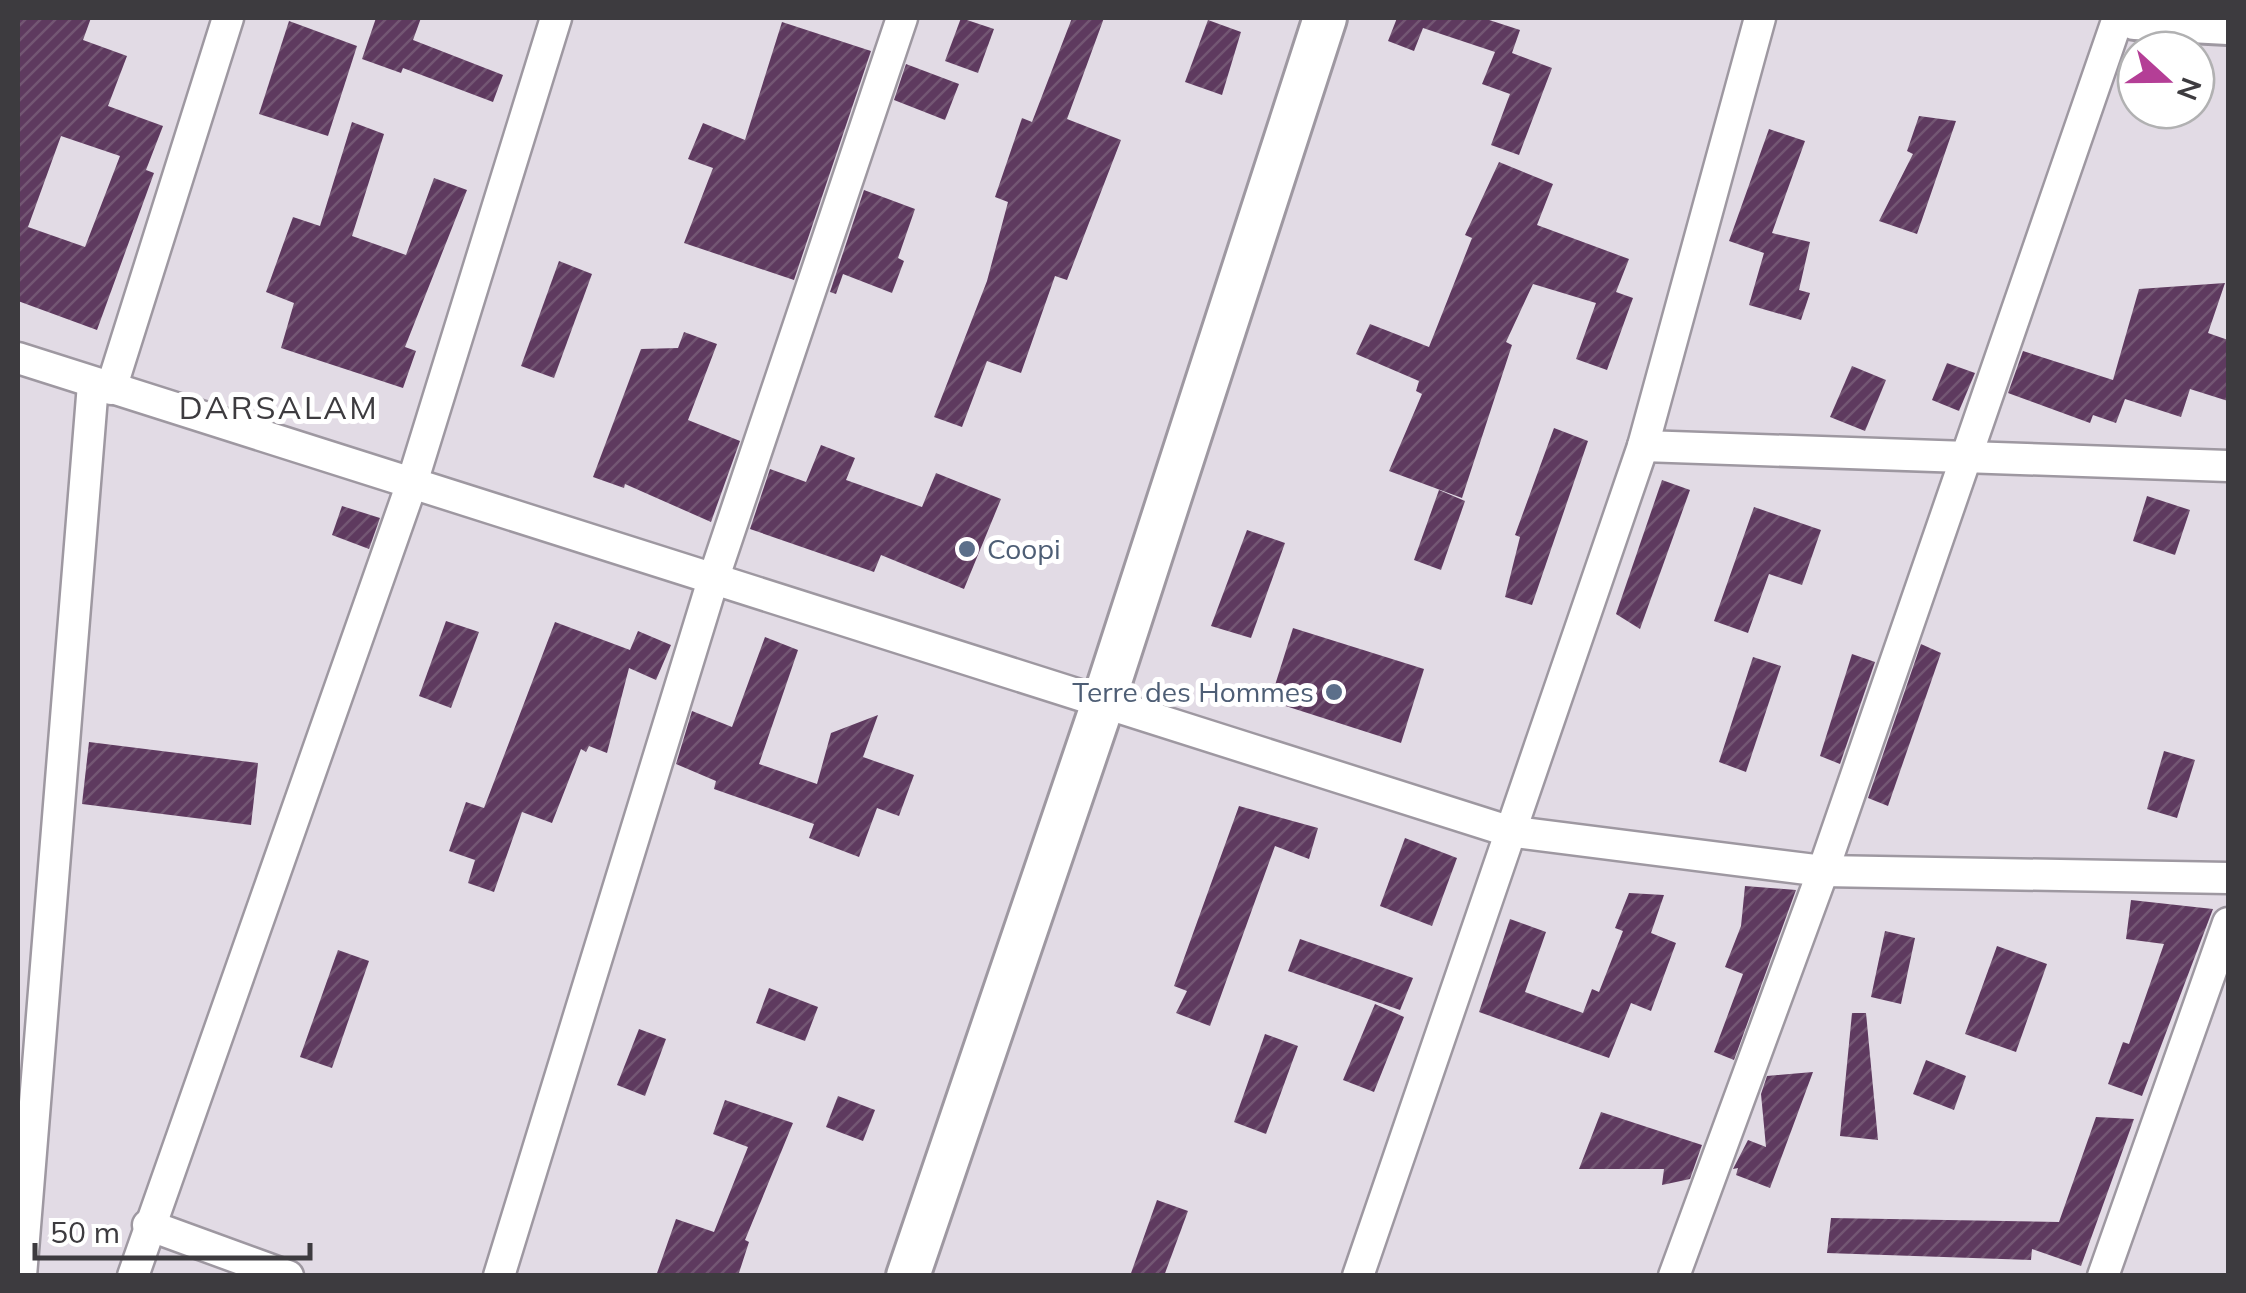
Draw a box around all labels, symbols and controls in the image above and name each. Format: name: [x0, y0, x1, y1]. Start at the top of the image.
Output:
north arrow: [2116, 30, 2216, 130]
text: N: [2170, 73, 2210, 105]
district label: DARSALAM: [179, 387, 379, 427]
place label: Coopi: [987, 531, 1061, 566]
marker: Coopi: [956, 538, 978, 560]
place label: Terre des Hommes: [1072, 674, 1314, 709]
marker: Terre des Hommes: [1323, 681, 1345, 703]
scale bar: [35, 1198, 310, 1260]
text: 50 m: [50, 1213, 120, 1251]

